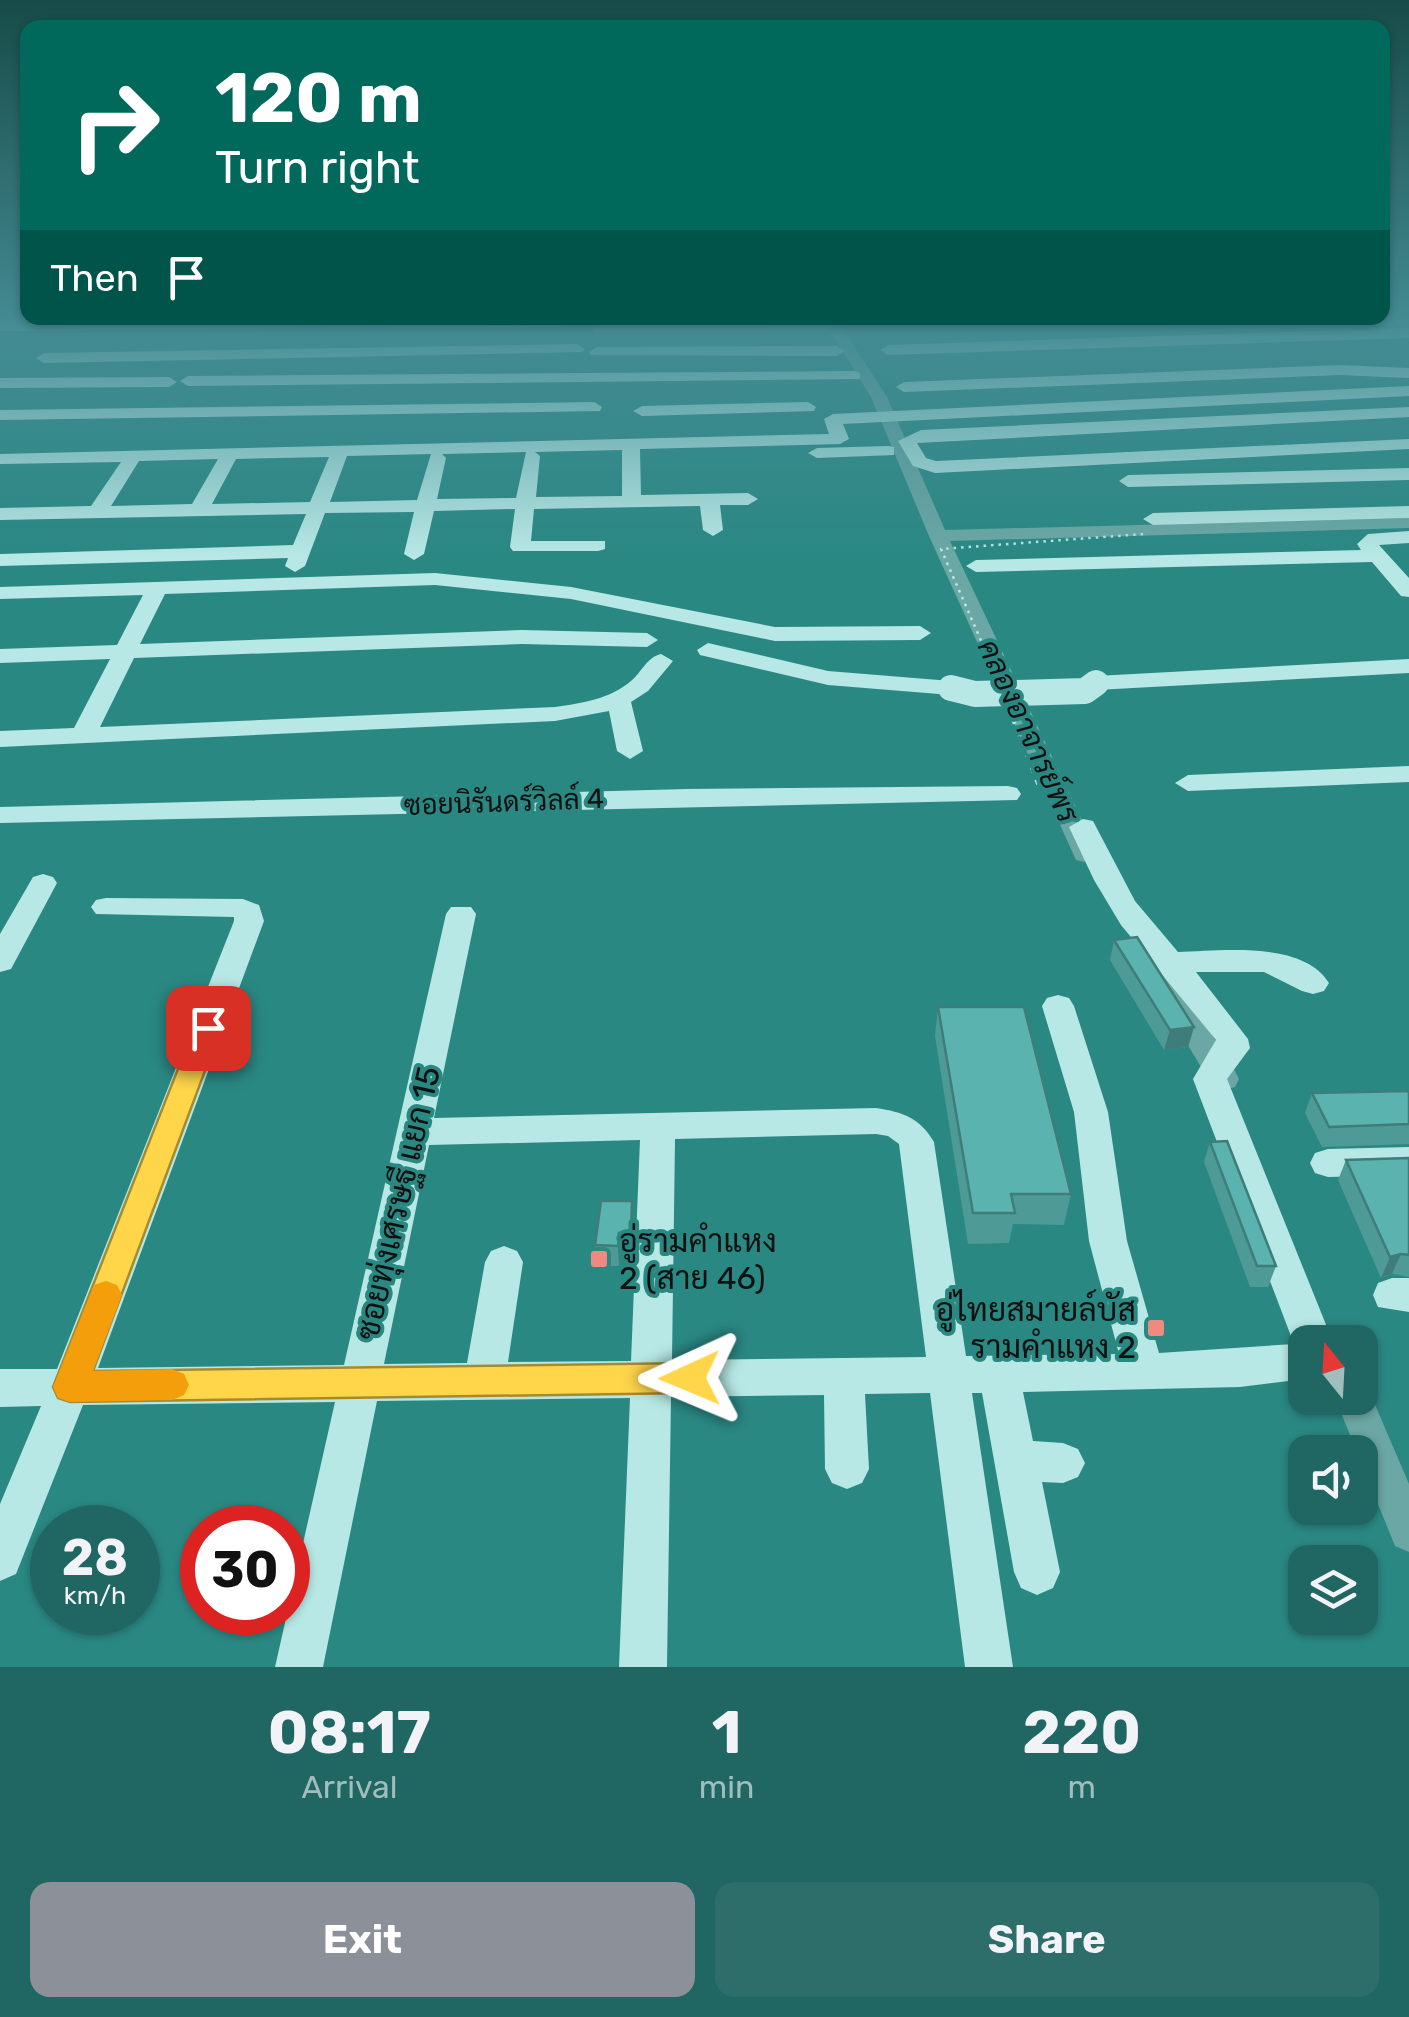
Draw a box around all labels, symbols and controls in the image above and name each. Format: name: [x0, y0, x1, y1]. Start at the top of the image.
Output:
text: 120 m: [215, 57, 422, 140]
icon: right: [50, 60, 180, 190]
text: Turn right: [215, 141, 419, 194]
icon: arrive: [159, 250, 214, 305]
text: Then: [50, 255, 139, 301]
water label: คลองอาจารย์พร: [970, 633, 1089, 830]
street label: ซอยนิรันดร์วิลล์ 4: [403, 779, 605, 822]
pin: [166, 986, 251, 1071]
icon: arrive: [181, 1001, 236, 1056]
street label: ซอยทุ่งเศรษฐี แยก 15: [347, 1062, 451, 1344]
place label: อู่รามคำแหง 2 (สาย 46): [619, 1222, 777, 1297]
marker: อู่รามคำแหง 2 (สาย 46): [588, 1248, 610, 1270]
place label: อู่ไทยสมายล์บัส รามคำแหง 2: [936, 1289, 1136, 1366]
marker: อู่ไทยสมายล์บัส รามคำแหง 2: [1145, 1317, 1167, 1339]
north arrow: [1288, 1325, 1378, 1415]
map controls: [1288, 1325, 1378, 1635]
position arrow: [638, 1326, 742, 1430]
button: sound: [1288, 1435, 1378, 1525]
speed limit sign: 30: [180, 1505, 310, 1635]
text: 28: [62, 1528, 128, 1588]
button: layers: [1288, 1545, 1378, 1635]
text: km/h: [64, 1581, 126, 1610]
text: 08:17: [268, 1697, 431, 1768]
text: 1: [712, 1697, 742, 1768]
text: 220: [1022, 1697, 1141, 1768]
text: Arrival: [301, 1768, 397, 1806]
text: min: [699, 1768, 754, 1806]
text: m: [1067, 1768, 1096, 1806]
button: Exit: [30, 1882, 695, 1997]
button: Share: [715, 1882, 1379, 1997]

